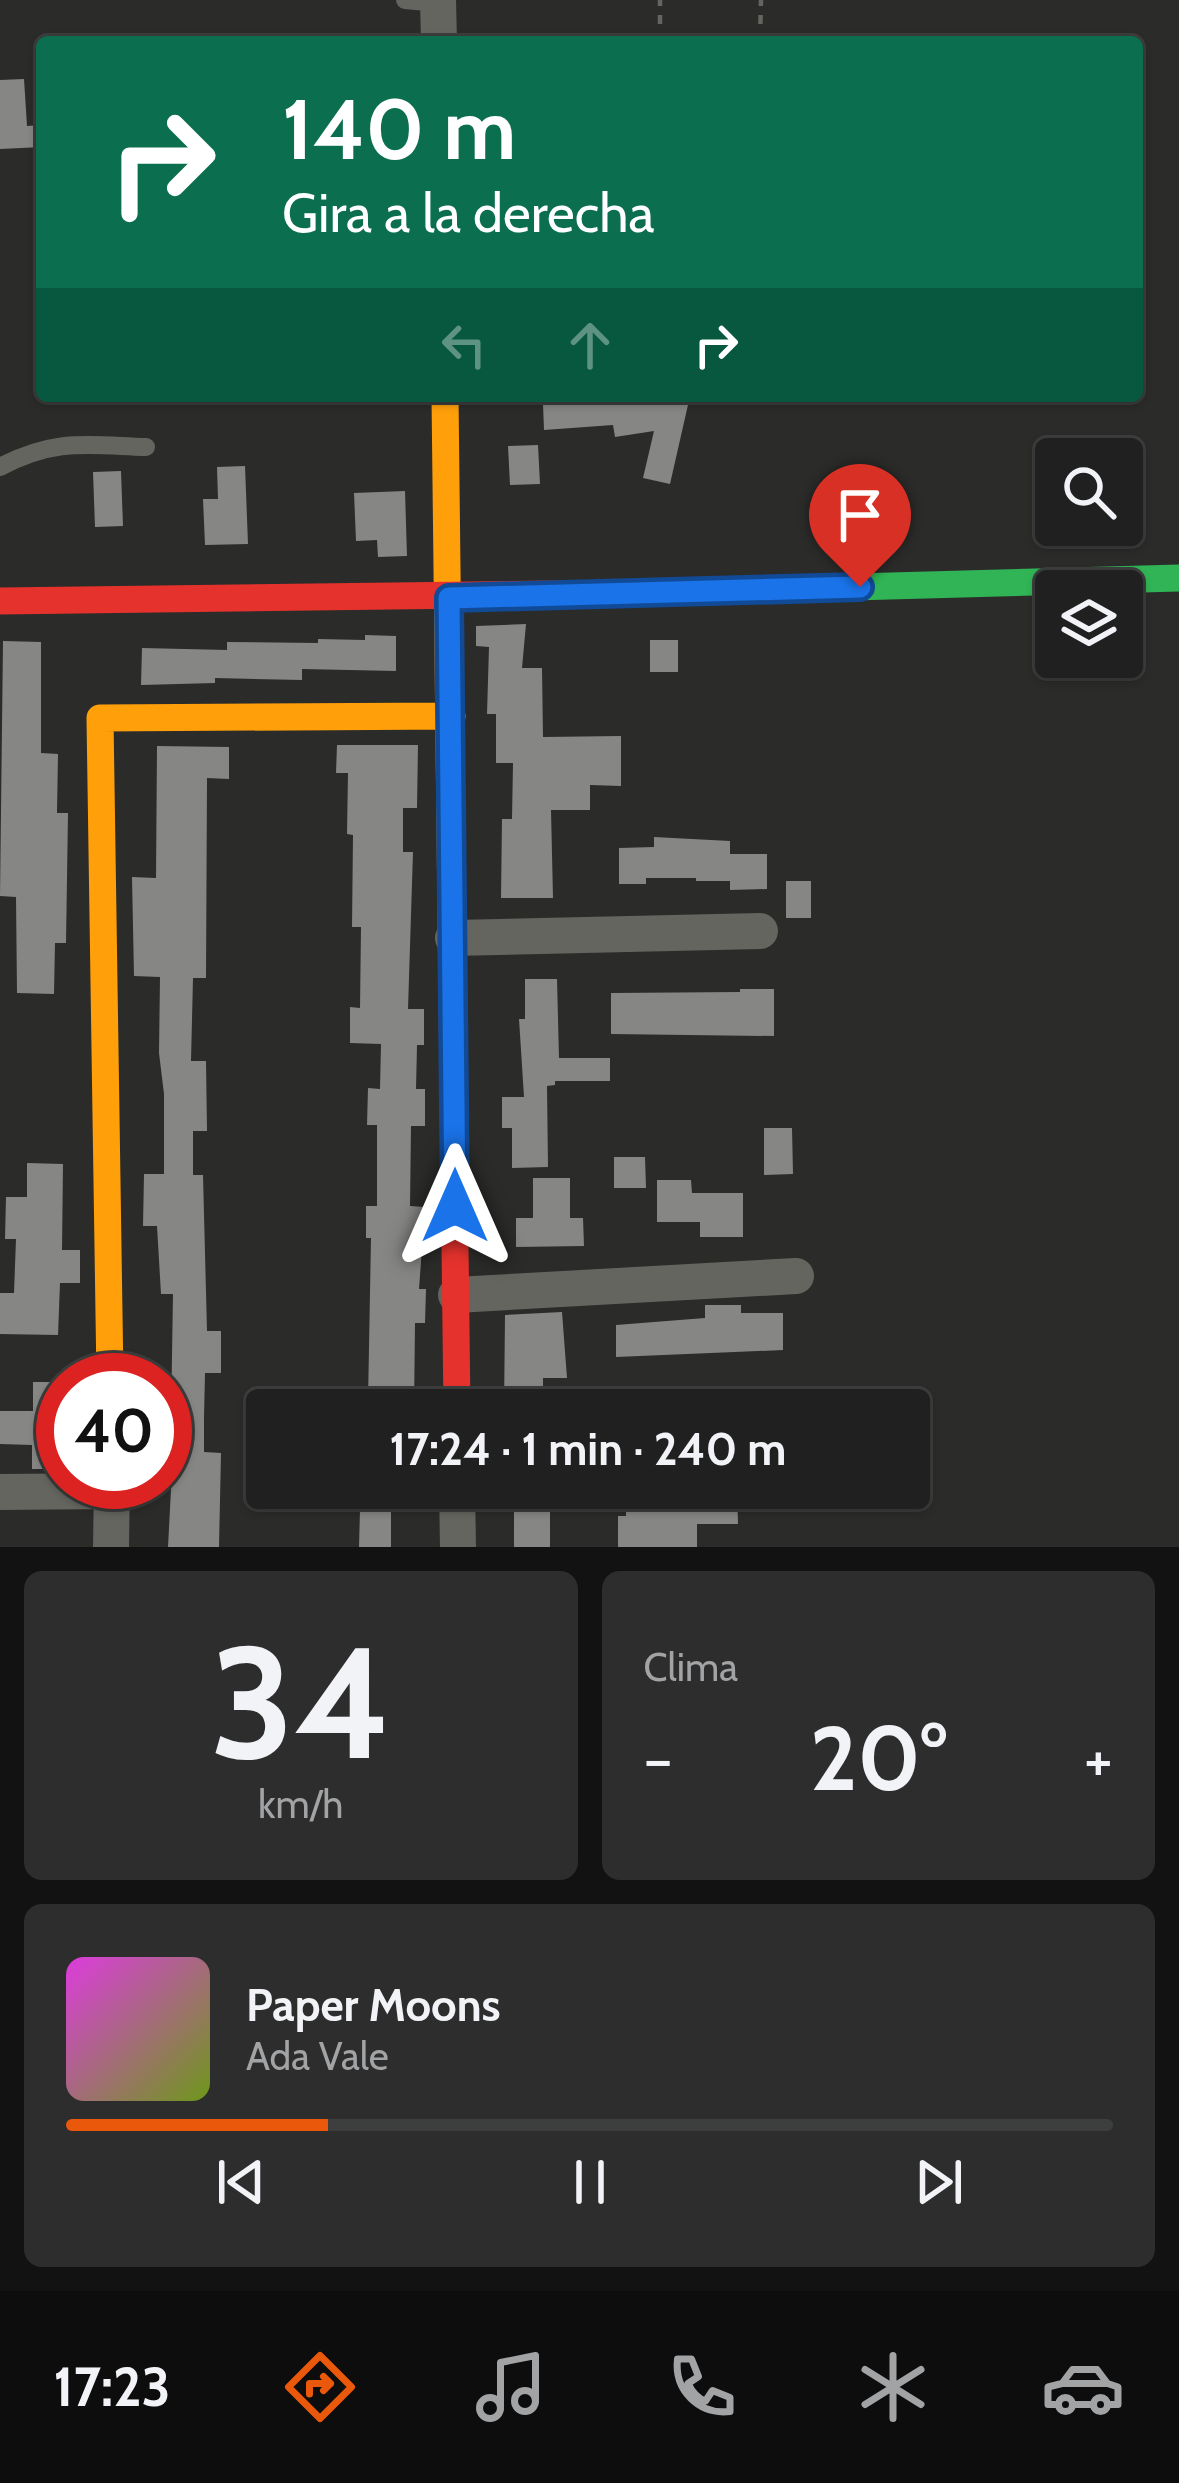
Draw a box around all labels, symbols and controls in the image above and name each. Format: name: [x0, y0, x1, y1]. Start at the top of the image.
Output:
text: 140 m: [282, 78, 516, 180]
icon: right: [84, 84, 240, 240]
text: Gira a la derecha: [282, 180, 654, 246]
icon: left: [431, 312, 497, 378]
icon: ahead: [557, 312, 623, 378]
icon: right: [683, 312, 749, 378]
map controls: [1035, 438, 1143, 678]
button: search: [1035, 438, 1143, 546]
pin: [809, 464, 911, 587]
icon: arrive: [827, 482, 893, 548]
button: layers: [1035, 570, 1143, 678]
position arrow: [392, 1143, 518, 1269]
speed limit sign: 40: [36, 1353, 192, 1509]
text: 17:24 · 1 min · 240 m: [390, 1422, 786, 1476]
text: 34: [210, 1607, 391, 1797]
text: Clima: [644, 1643, 738, 1691]
text: 20°: [810, 1703, 947, 1813]
text: −: [644, 1718, 673, 1799]
text: +: [1084, 1718, 1113, 1799]
text: km/h: [258, 1780, 343, 1828]
text: Paper Moons: [246, 1978, 501, 2032]
text: Ada Vale: [246, 2032, 389, 2080]
icon: previous: [208, 2149, 274, 2215]
icon: pause: [557, 2149, 623, 2215]
icon: next: [906, 2149, 972, 2215]
icon: directions: [278, 2345, 362, 2429]
icon: music: [469, 2345, 553, 2429]
icon: phone: [660, 2345, 744, 2429]
icon: climate: [851, 2345, 935, 2429]
icon: car: [1041, 2345, 1125, 2429]
text: 17:23: [53, 2354, 171, 2420]

